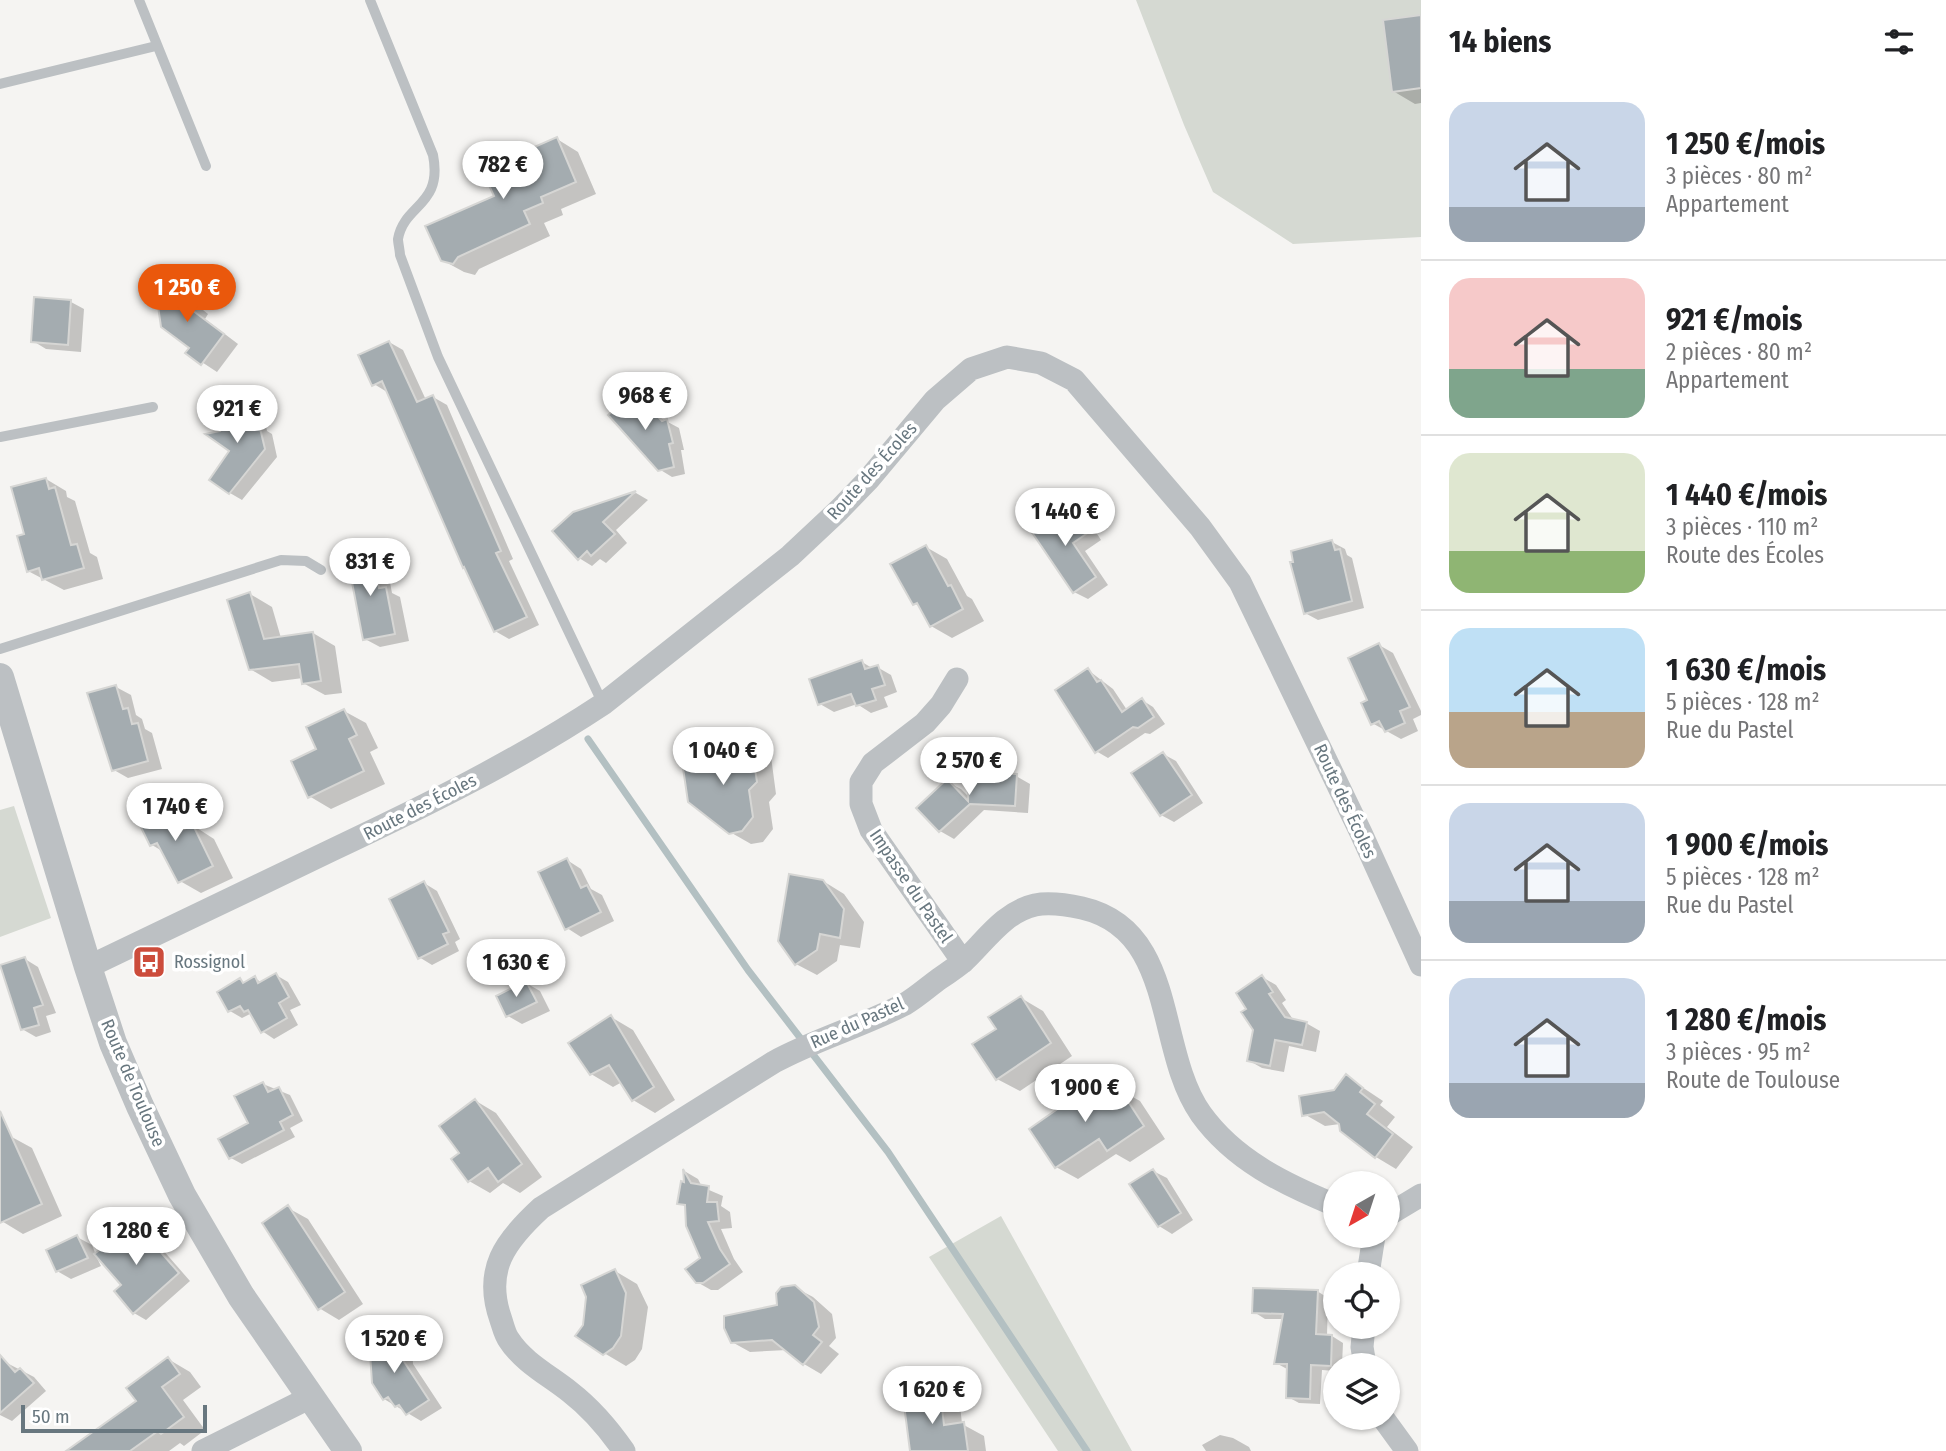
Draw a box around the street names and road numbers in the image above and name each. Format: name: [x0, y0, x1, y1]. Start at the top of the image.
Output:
street label: Route des Écoles: [822, 417, 922, 524]
street label: Route des Écoles: [1309, 740, 1382, 862]
street label: Route des Écoles: [359, 768, 480, 845]
street label: Impasse du Pastel: [865, 825, 957, 947]
street label: Rue du Pastel: [807, 993, 907, 1053]
street label: Route de Toulouse: [96, 1016, 170, 1150]

